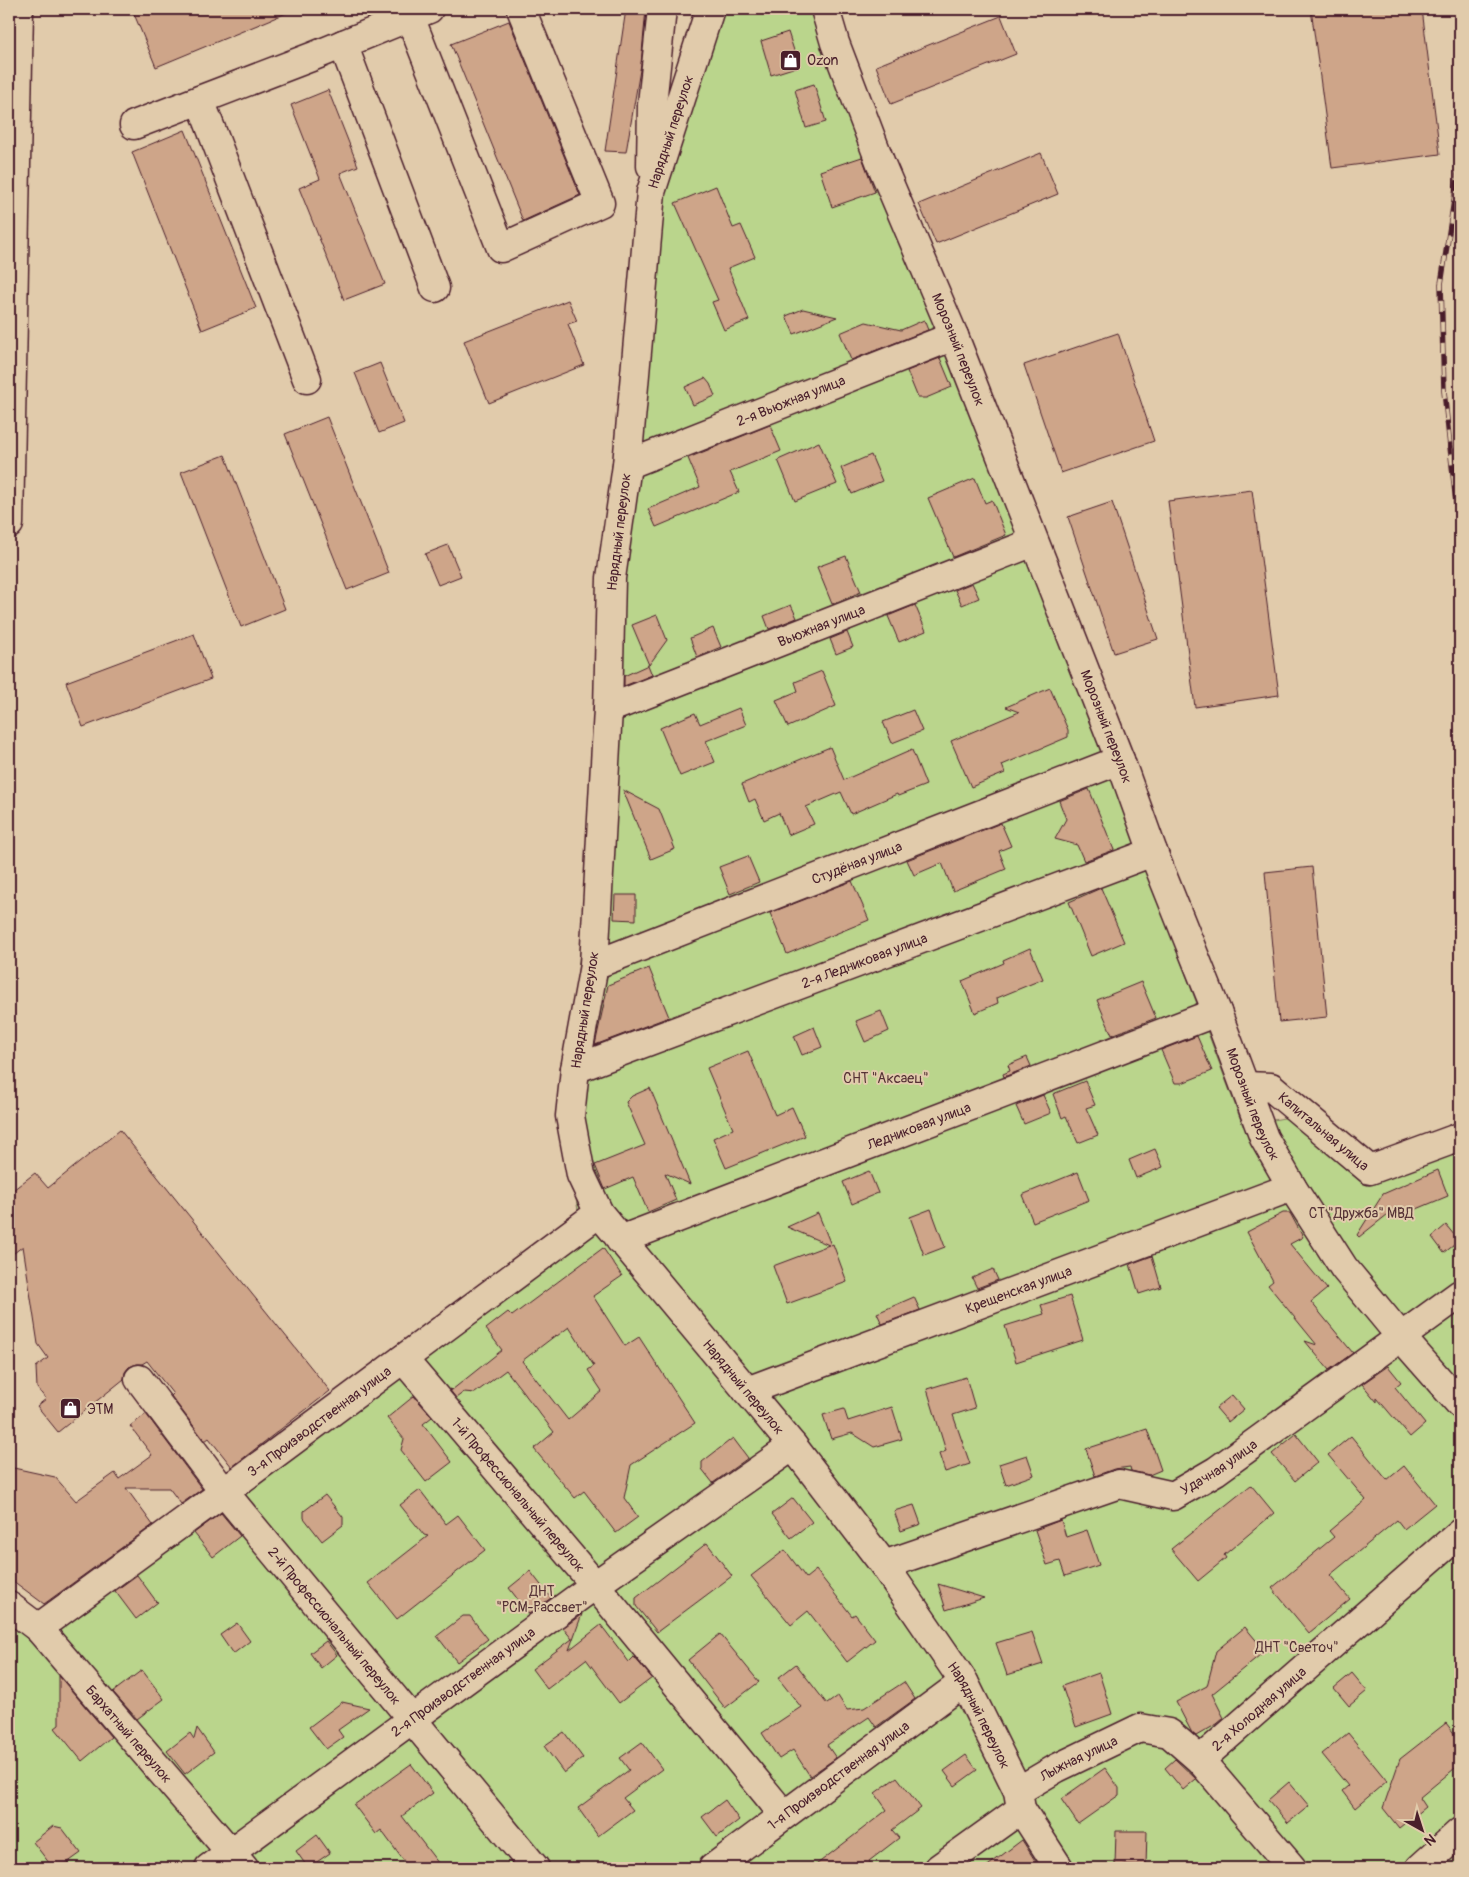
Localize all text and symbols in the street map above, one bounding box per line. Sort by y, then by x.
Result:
shop icon: Ozon [779,48,803,72]
place label: Ozon [807,52,839,69]
street label: Нарядный переулок [645,73,697,191]
street label: Морозный переулок [928,291,989,408]
street label: 2-я Вьюжная улица [734,371,848,430]
street label: Нарядный переулок [603,472,635,592]
street label: Вьюжная улица [775,601,867,650]
street label: Морозный переулок [1077,667,1136,785]
street label: Студёная улица [809,837,904,888]
street label: 2-я Ледниковая улица [799,929,930,992]
street label: Нарядный переулок [567,950,603,1070]
street label: Морозный переулок [1223,1045,1283,1163]
park label: СНТ "Аксаец" [843,1070,929,1087]
street label: Капитальная улица [1275,1088,1373,1174]
street label: Ледниковая улица [864,1098,973,1154]
park label: СТ "Дружба" МВД [1309,1205,1414,1222]
street label: Крещенская улица [963,1262,1074,1317]
street label: Нарядный переулок [699,1336,788,1438]
street label: 3-я Производственная улица [244,1362,394,1480]
shop icon: ЭТМ [59,1397,83,1421]
place label: ЭТМ [87,1401,113,1418]
street label: 1-й Профессиональный переулок [448,1414,589,1575]
street label: Удачная улица [1177,1436,1260,1498]
street label: 2-й Профессиональный переулок [264,1543,405,1708]
park label: ДНТ "РСМ-Рассвет" [496,1583,588,1616]
street label: 2-я Производственная улица [388,1623,538,1740]
park label: ДНТ "Светоч" [1254,1639,1339,1656]
street label: Нарядный переулок [944,1658,1014,1771]
street label: 2-я Холодная улица [1208,1663,1310,1754]
street label: Бархатный переулок [82,1682,176,1786]
street label: 1-я Производственная улица [764,1717,913,1833]
street label: Лыжная улица [1036,1732,1120,1785]
north arrow [1396,1804,1446,1854]
text: N [1421,1830,1439,1849]

